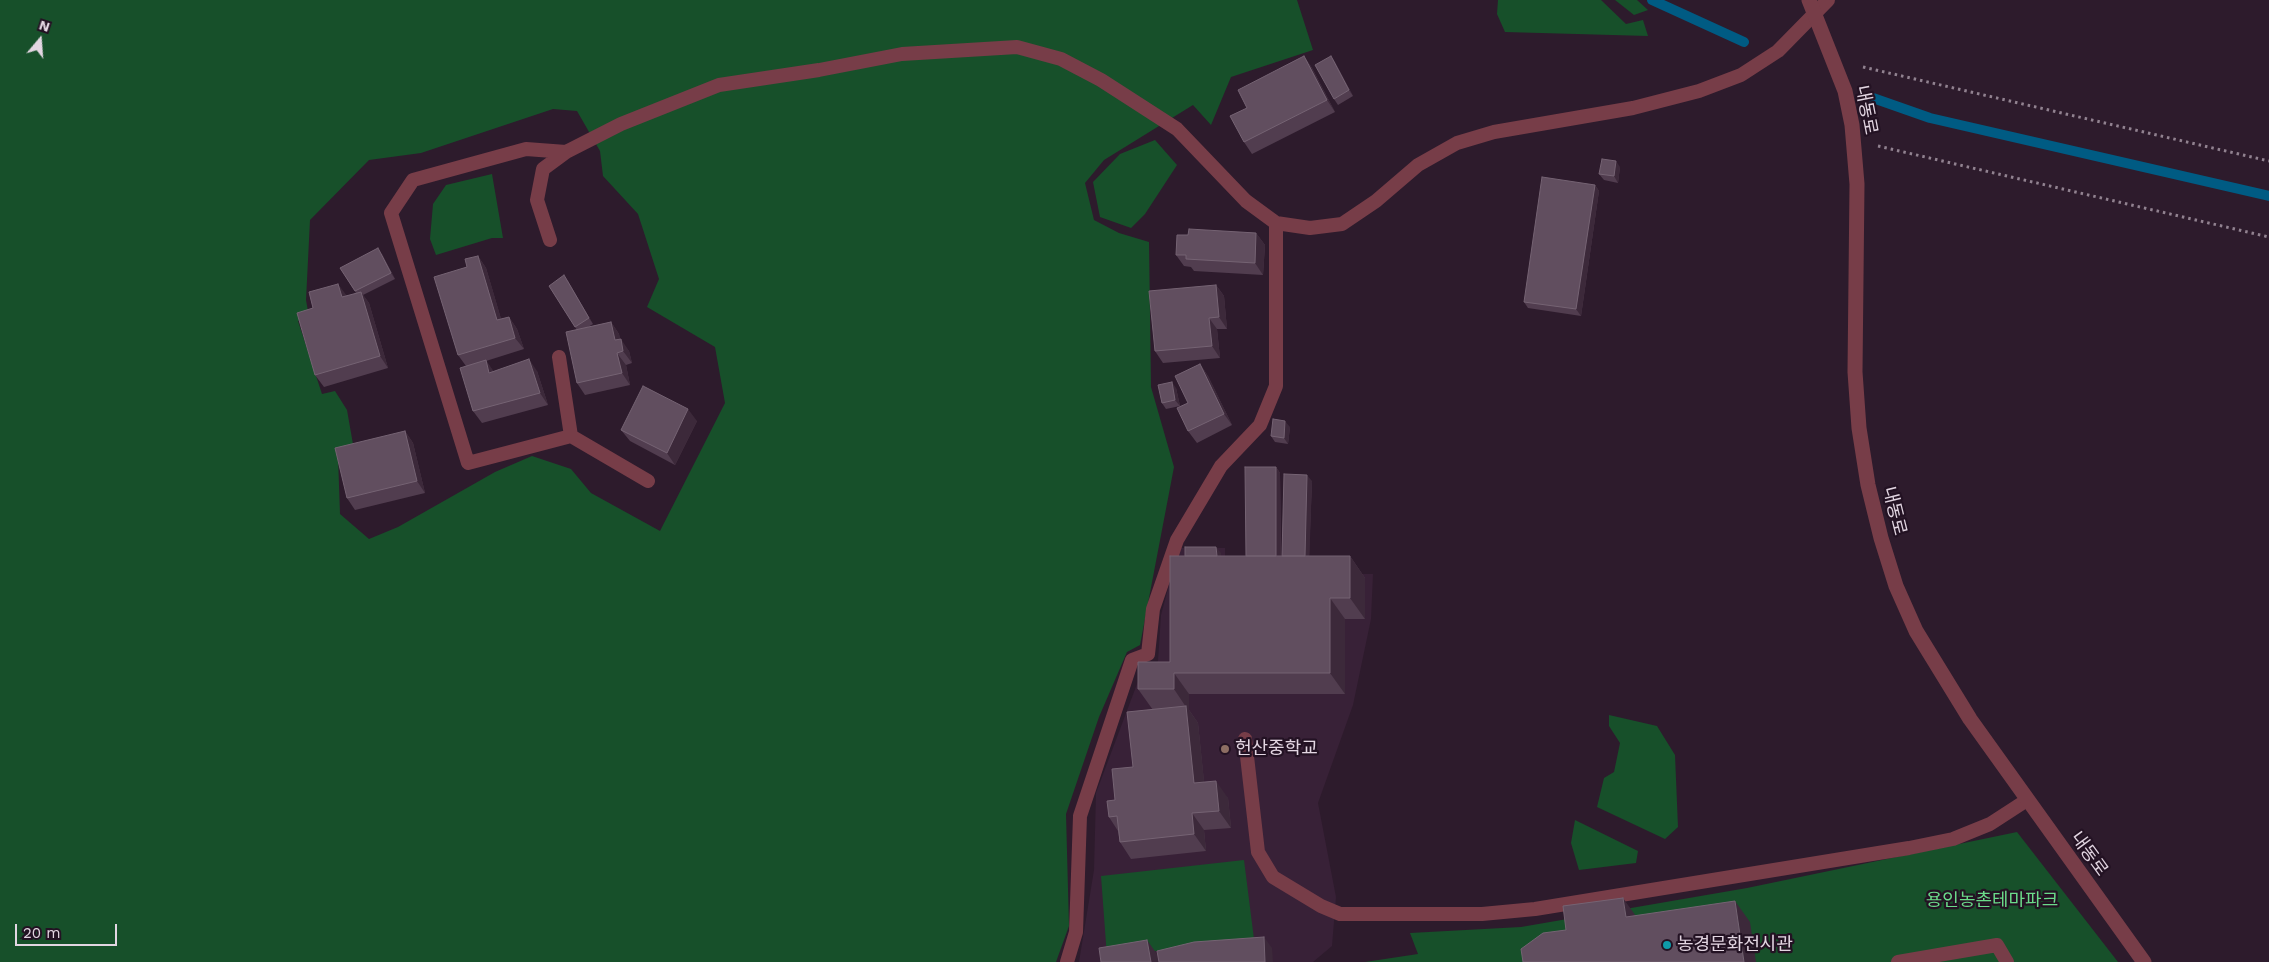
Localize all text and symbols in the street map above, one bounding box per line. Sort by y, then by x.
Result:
north arrow [15,15,65,65]
text: N [37,17,52,35]
street label: 내동로 [1851,84,1881,136]
street label: 내동로 [1878,484,1910,538]
place label: 헌산중학교 [1235,738,1318,760]
marker: 헌산중학교 [1219,743,1231,755]
street label: 내동로 [2066,828,2112,880]
park label: 용인농촌테마파크 [1926,890,2058,912]
scale bar [18,914,120,946]
text: 20 m [23,924,61,942]
place label: 농경문화전시관 [1677,934,1793,956]
marker: 농경문화전시관 [1661,939,1673,951]

